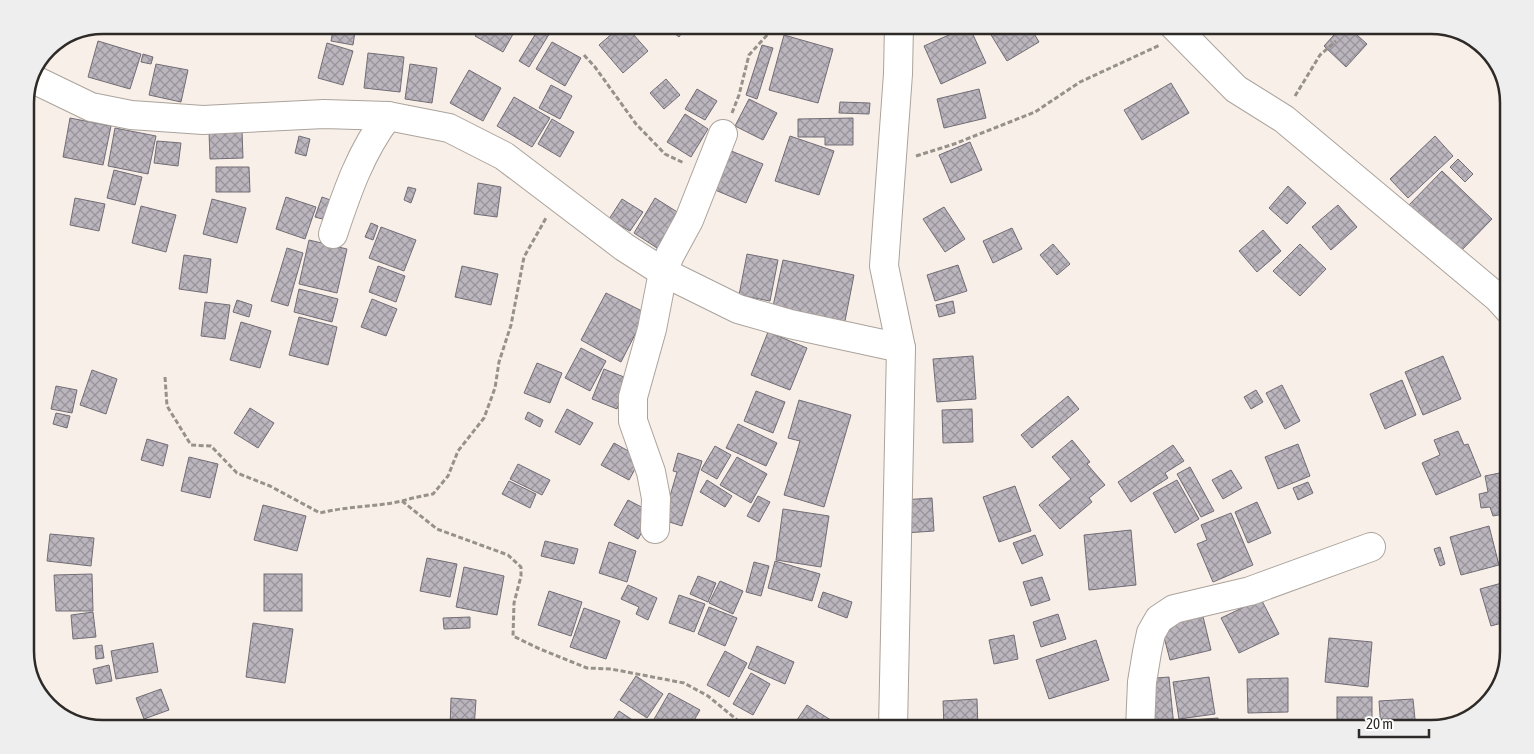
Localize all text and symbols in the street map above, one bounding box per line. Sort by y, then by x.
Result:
scale bar [1359,706,1429,738]
text: 20 m [1366,715,1393,732]

